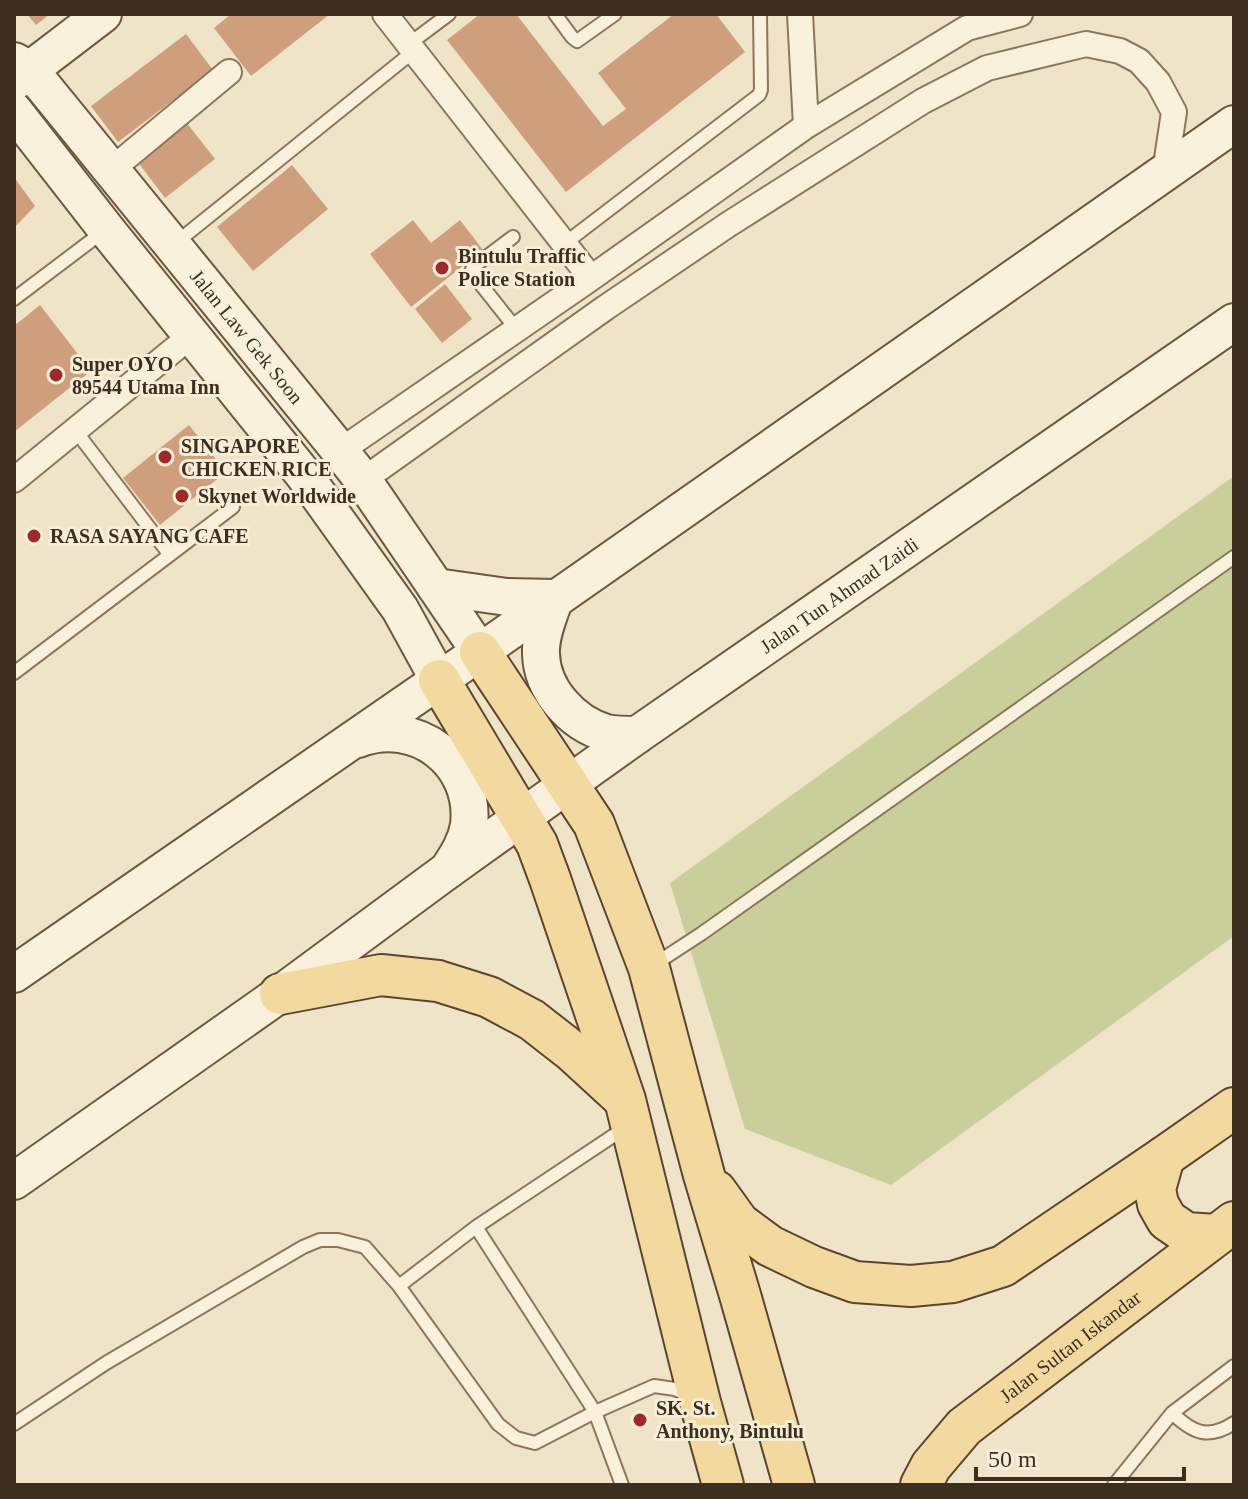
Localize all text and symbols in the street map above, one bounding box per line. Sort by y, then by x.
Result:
place label: Bintulu Traffic Police Station [458,245,586,290]
marker: Bintulu Traffic Police Station [433,259,451,277]
street label: Jalan Law Gek Soon [186,265,308,408]
place label: Super OYO 89544 Utama Inn [72,353,220,398]
marker: Super OYO 89544 Utama Inn [47,366,65,384]
place label: SINGAPORE CHICKEN RICE [181,435,332,480]
marker: SINGAPORE CHICKEN RICE [156,448,174,466]
place label: Skynet Worldwide [198,485,356,508]
marker: Skynet Worldwide [173,487,191,505]
place label: RASA SAYANG CAFE [50,525,249,547]
marker: RASA SAYANG CAFE [25,527,43,545]
street label: Jalan Tun Ahmad Zaidi [756,533,923,658]
street label: Jalan Sultan Iskandar [995,1286,1145,1407]
place label: SK. St. Anthony, Bintulu [656,1397,804,1443]
marker: SK. St. Anthony, Bintulu [631,1411,649,1429]
scale bar [976,1431,1184,1481]
text: 50 m [988,1446,1037,1472]

